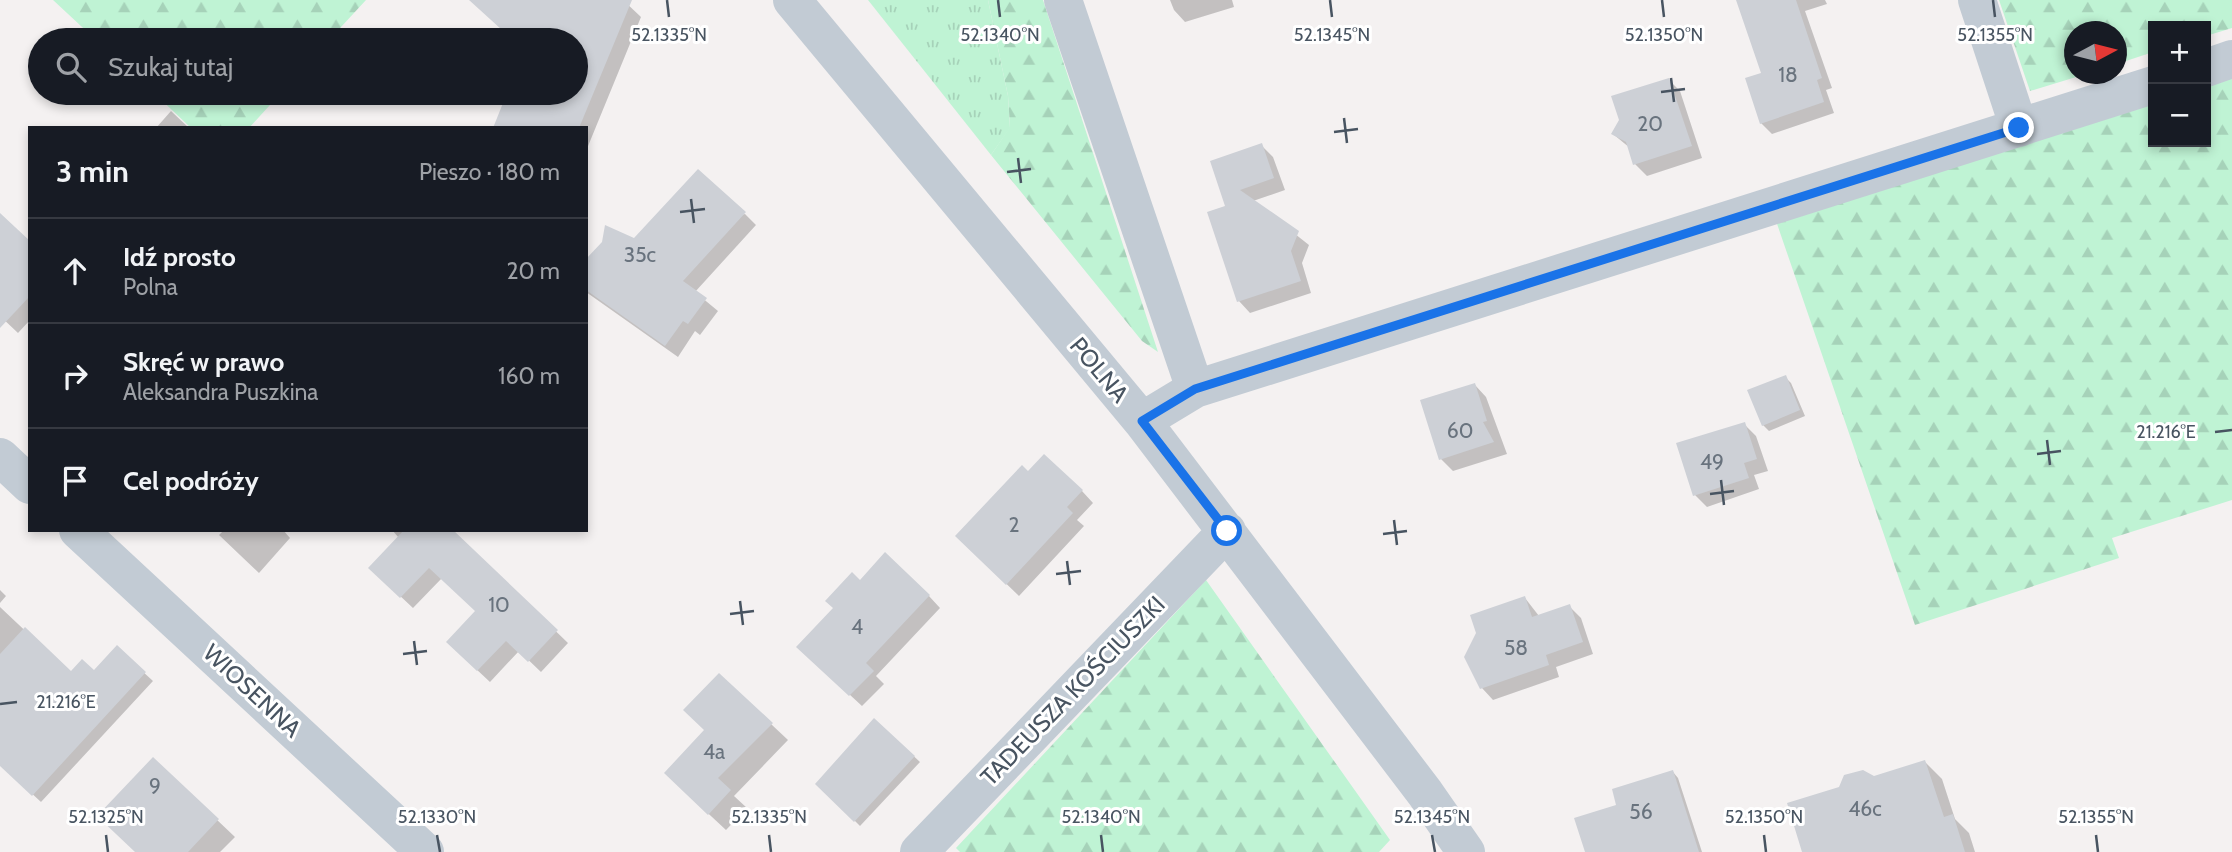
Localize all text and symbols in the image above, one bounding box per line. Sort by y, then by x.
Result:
north arrow [2064,21,2127,84]
map controls [2148,21,2211,147]
button: + [2148,21,2211,84]
text: 52.1335°N [631,24,707,46]
text: 52.1340°N [960,24,1040,46]
text: 52.1345°N [1294,24,1370,46]
text: 52.1350°N [1625,24,1703,46]
text: 52.1355°N [1957,24,2033,46]
search box [28,28,588,105]
icon: search [52,48,90,86]
text: Szukaj tutaj [108,51,233,83]
house number: 18 [1778,62,1798,87]
button: − [2148,84,2211,147]
house number: 20 [1637,111,1663,136]
route end [2003,112,2034,143]
text: 3 min [56,153,129,190]
text: Pieszo · 180 m [419,158,560,186]
text: Idź prosto [123,241,236,273]
house number: 35c [624,242,656,267]
icon: ahead [56,252,94,290]
text: 20 m [507,257,560,285]
text: Polna [123,273,178,301]
street label: POLNA [1064,331,1135,408]
text: Skręć w prawo [123,346,284,378]
icon: right [56,357,94,395]
text: 160 m [498,362,560,390]
text: Aleksandra Puszkina [123,378,318,406]
house number: 60 [1447,418,1473,443]
text: 21.216°E [2136,421,2196,443]
house number: 49 [1700,449,1724,474]
icon: arrive [56,462,94,500]
text: Cel podróży [123,465,259,497]
house number: 2 [1008,512,1020,537]
route start [1211,515,1242,546]
street label: TADEUSZA KOŚCIUSZKI [975,590,1171,791]
house number: 10 [488,592,510,617]
house number: 4 [851,614,863,639]
house number: 58 [1504,635,1528,660]
street label: WIOSENNA [197,638,307,743]
text: 21.216°E [36,691,96,713]
house number: 4a [703,739,725,764]
house number: 9 [149,773,161,798]
house number: 46c [1848,796,1882,821]
house number: 56 [1629,799,1653,824]
text: 52.1325°N [68,806,144,828]
text: 52.1330°N [398,806,476,828]
text: 52.1335°N [731,806,807,828]
text: 52.1340°N [1061,806,1141,828]
text: 52.1345°N [1394,806,1470,828]
text: 52.1350°N [1725,806,1803,828]
text: 52.1355°N [2058,806,2134,828]

